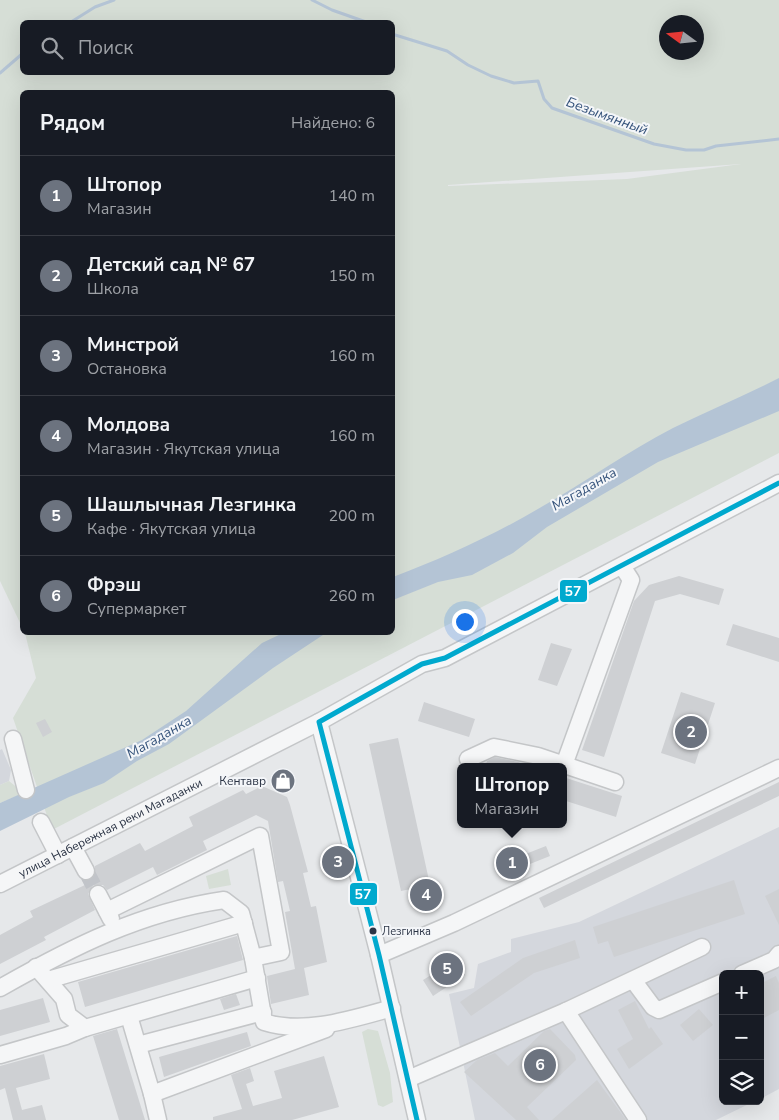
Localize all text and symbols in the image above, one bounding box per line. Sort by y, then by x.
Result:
north arrow [659,15,704,60]
search box [20,20,395,75]
icon: search [38,34,66,62]
text: Поиск [78,35,133,61]
water label: Безымянный [564,92,650,140]
text: Рядом [40,109,105,137]
text: Найдено: 6 [291,112,375,134]
text: Штопор [87,172,162,198]
text: 1 [51,185,61,207]
text: 140 m [328,185,375,207]
text: Магазин [87,198,152,220]
text: Детский сад № 67 [87,252,255,278]
text: 2 [51,265,61,287]
text: 150 m [328,265,375,287]
text: Школа [87,278,139,300]
text: Минстрой [87,332,179,358]
text: 3 [51,345,61,367]
text: 160 m [328,345,375,367]
text: Остановка [87,358,167,380]
text: Молдова [87,412,170,438]
text: 4 [51,425,61,447]
text: 160 m [328,425,375,447]
text: Магазин · Якутская улица [87,438,280,460]
water label: Магаданка [548,463,620,515]
text: Шашлычная Лезгинка [87,492,297,518]
text: 5 [51,505,61,527]
text: 200 m [328,505,375,527]
text: Кафе · Якутская улица [87,518,256,540]
text: Фрэш [87,572,141,598]
line badge: 57 [559,579,588,603]
text: 57 [565,582,581,601]
text: 6 [51,585,61,607]
text: 260 m [328,585,375,607]
text: Супермаркет [87,598,186,620]
your location [452,609,478,635]
water label: Магаданка [123,711,195,763]
pin: 2 [675,713,707,751]
popup [457,763,567,828]
shop icon: Кентавр [270,768,296,794]
text: Штопор [475,772,549,798]
place label: Кентавр [219,773,266,789]
street label: улица Набережная реки Магаданки [16,775,205,881]
text: Магазин [475,798,539,820]
pin: 3 [322,843,354,881]
pin: 1 [496,844,528,882]
pin: 4 [410,876,442,914]
line badge: 57 [349,882,378,906]
text: 57 [355,885,371,904]
place label: Лезгинка [382,924,431,939]
marker: Лезгинка [368,926,378,936]
pin: 5 [431,950,463,988]
map controls [719,970,764,1105]
button: + [719,970,764,1015]
button: − [719,1015,764,1060]
pin: 6 [524,1046,556,1084]
button: layers [719,1060,764,1105]

